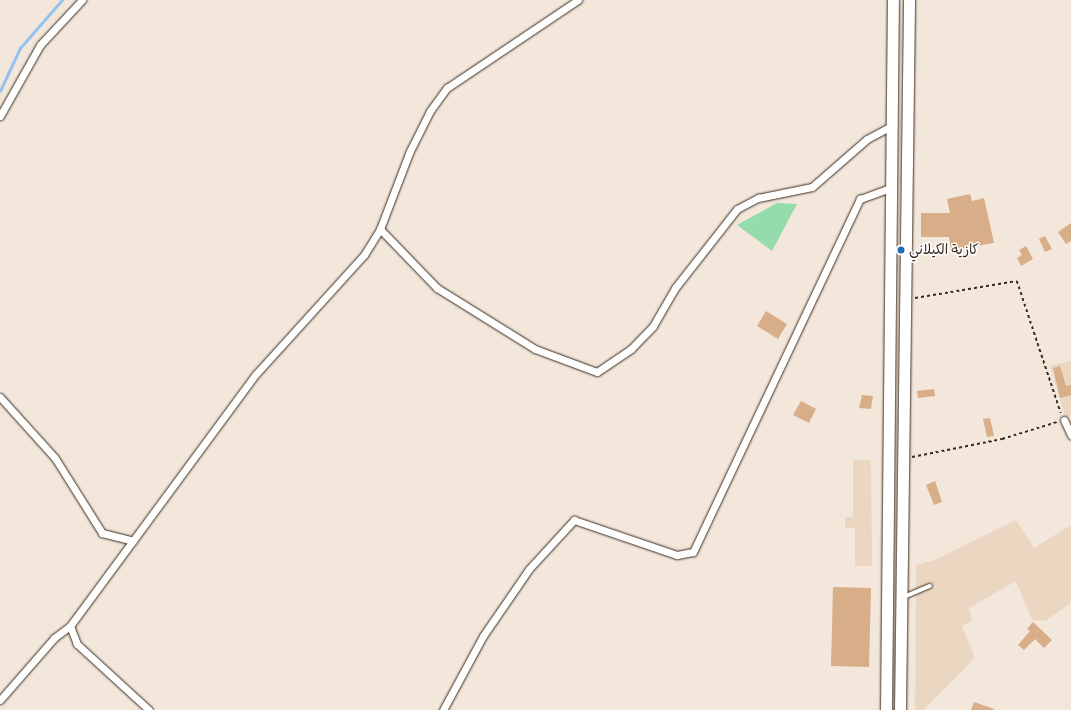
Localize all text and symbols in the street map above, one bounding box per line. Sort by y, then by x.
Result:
place label: كازية الكيلاني [909,242,979,258]
marker: كازية الكيلاني [896,245,906,255]

